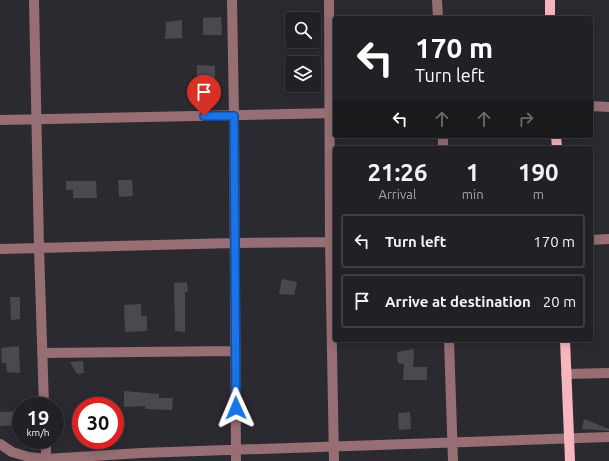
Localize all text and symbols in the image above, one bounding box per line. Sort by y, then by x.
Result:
map controls [285,12,321,92]
button: search [285,12,321,48]
icon: left [349,32,401,84]
text: 170 m [415,32,493,63]
button: layers [285,56,321,92]
text: Turn left [415,65,485,85]
pin [187,75,221,116]
icon: arrive [193,81,215,103]
icon: left [389,108,411,130]
icon: ahead [431,108,453,130]
icon: ahead [473,108,495,130]
icon: right [515,108,537,130]
text: 21:26 [367,159,427,186]
text: 1 [466,159,479,186]
text: 190 [518,159,559,186]
text: Arrival [378,187,416,201]
text: min [462,187,484,201]
text: m [533,187,544,201]
icon: left [351,230,373,252]
text: Turn left [385,233,446,250]
text: 170 m [533,233,575,250]
icon: arrive [351,290,373,312]
text: Arrive at destination [385,293,531,310]
text: 20 m [543,293,576,310]
position arrow [215,387,257,429]
speed limit sign: 30 [72,397,124,449]
text: 19 [27,406,49,429]
text: km/h [26,427,50,438]

